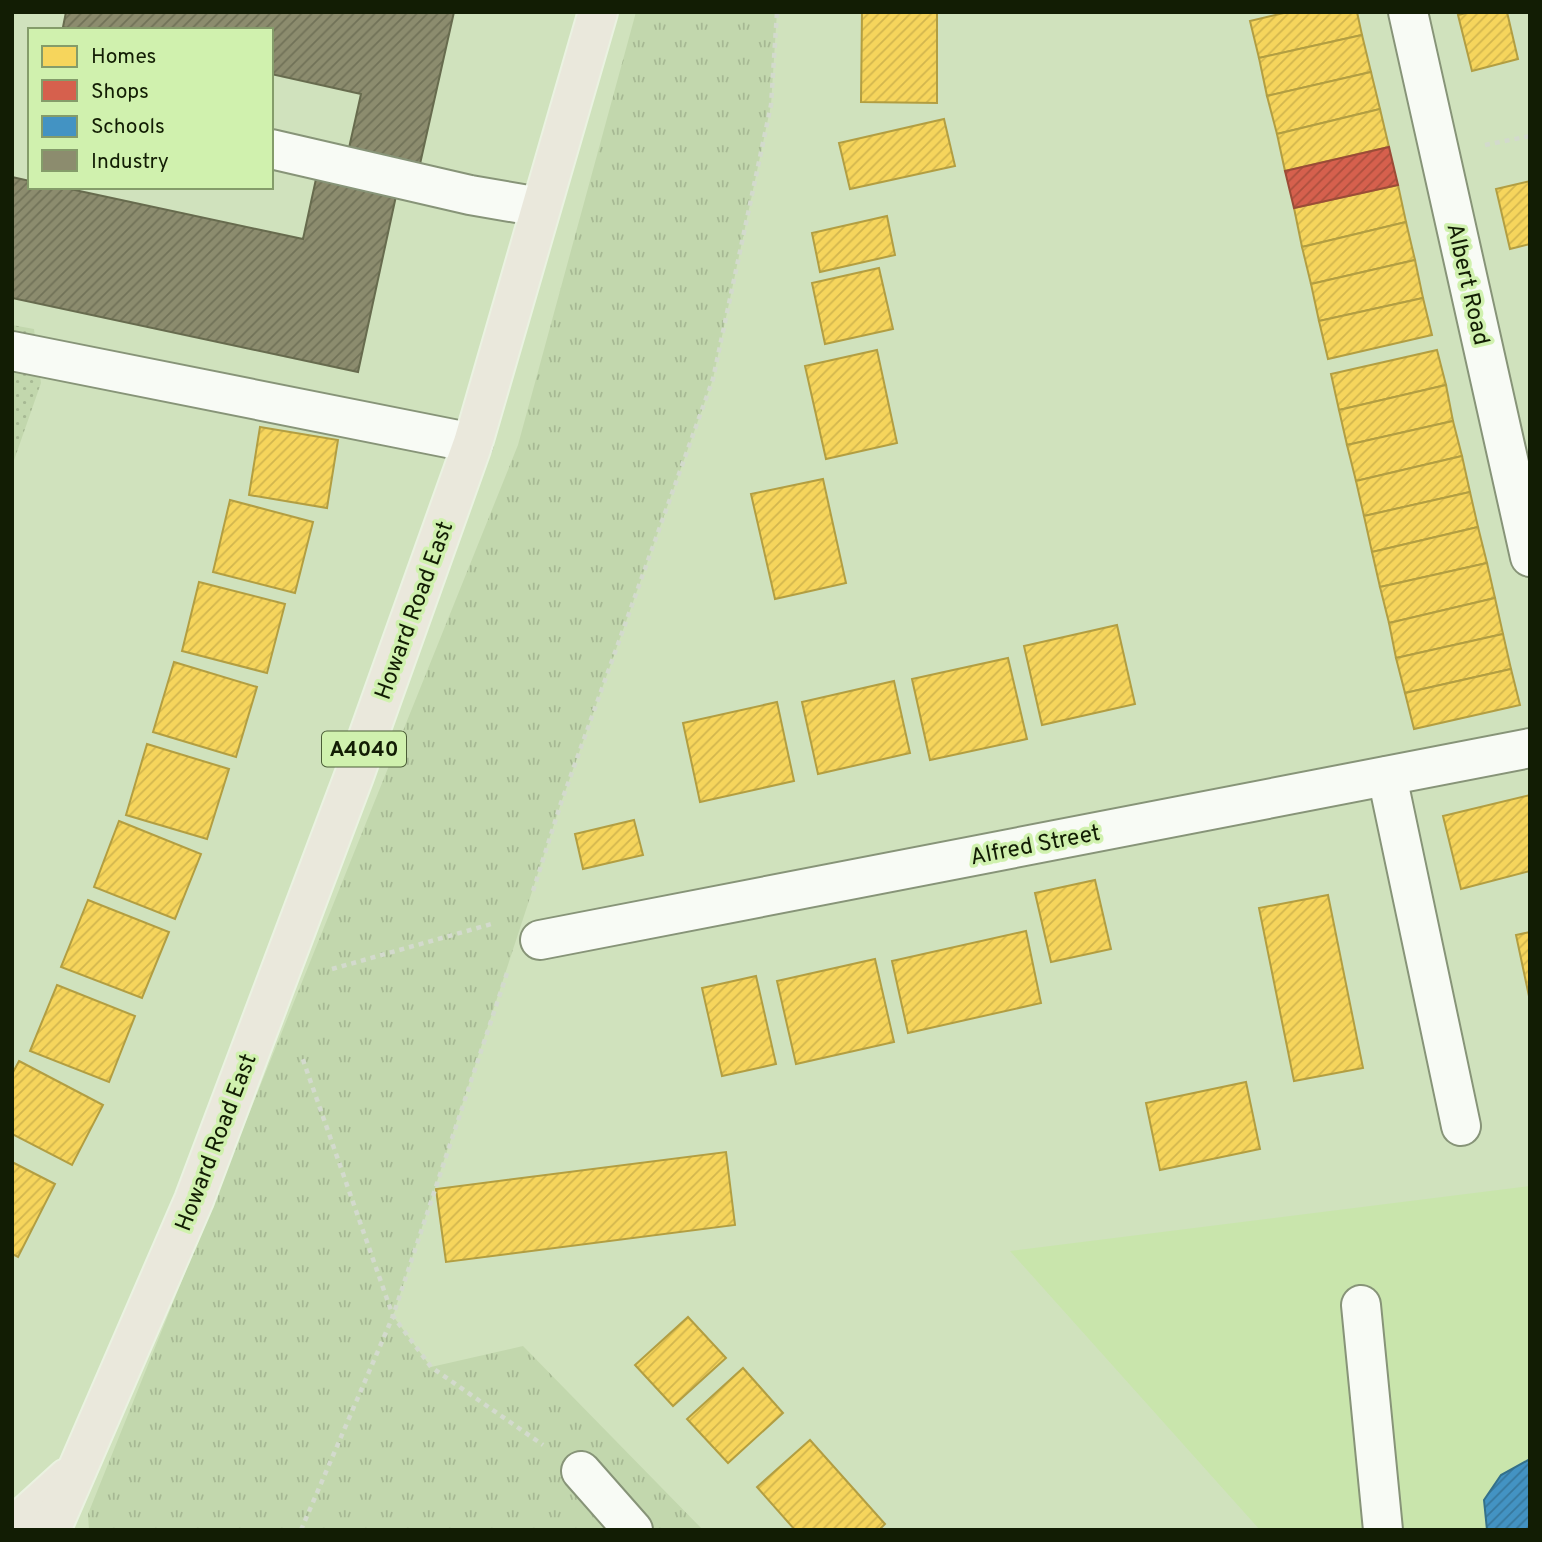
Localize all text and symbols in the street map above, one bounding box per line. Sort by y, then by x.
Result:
legend [28,28,273,189]
text: Homes [91,44,156,71]
text: Shops [91,79,149,106]
text: Schools [91,114,165,141]
text: Industry [91,149,169,176]
street label: Albert Road [1438,221,1495,348]
street label: Howard Road East [370,518,461,704]
road number: A4040 [322,732,406,766]
street label: Alfred Street [968,820,1103,873]
street label: Howard Road East [170,1050,265,1236]

